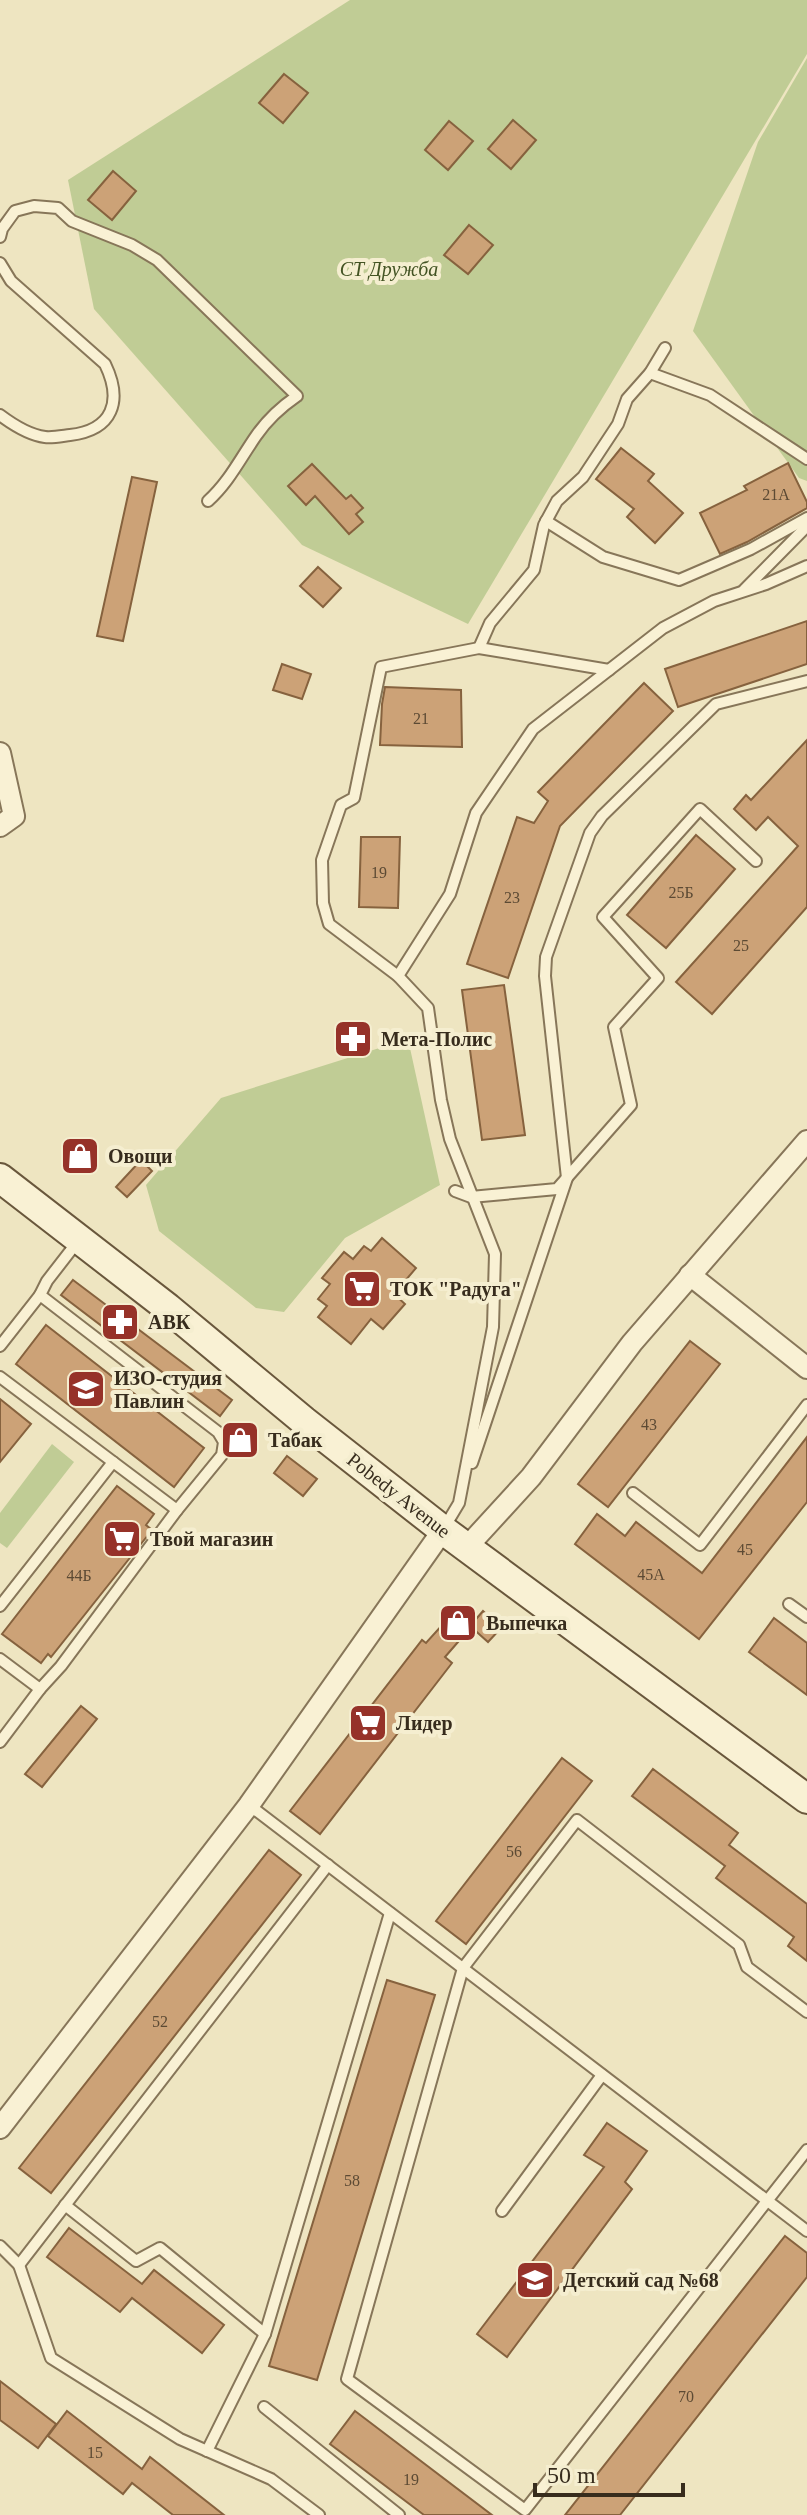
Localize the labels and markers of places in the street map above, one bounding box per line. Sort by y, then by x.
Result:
pharmacy icon: Мета-Полис [332,1018,374,1060]
place label: Мета-Полис [381,1028,492,1050]
shop icon: Овощи [59,1135,101,1177]
place label: Овощи [108,1145,173,1167]
supermarket icon: ТОК "Радуга" [341,1268,383,1310]
place label: ТОК "Радуга" [390,1278,522,1301]
pharmacy icon: АВК [99,1301,141,1343]
place label: АВК [148,1311,191,1333]
place label: ИЗО-студия Павлин [114,1367,222,1412]
school or university icon: ИЗО-студия Павлин [65,1368,107,1410]
shop icon: Табак [219,1419,261,1461]
place label: Табак [268,1429,323,1451]
supermarket icon: Твой магазин [101,1518,143,1560]
place label: Твой магазин [150,1528,273,1550]
shop icon: Выпечка [437,1602,479,1644]
place label: Выпечка [486,1612,567,1634]
supermarket icon: Лидер [347,1702,389,1744]
place label: Лидер [396,1712,453,1735]
school or university icon: Детский сад №68 [514,2259,556,2301]
place label: Детский сад №68 [563,2269,719,2292]

